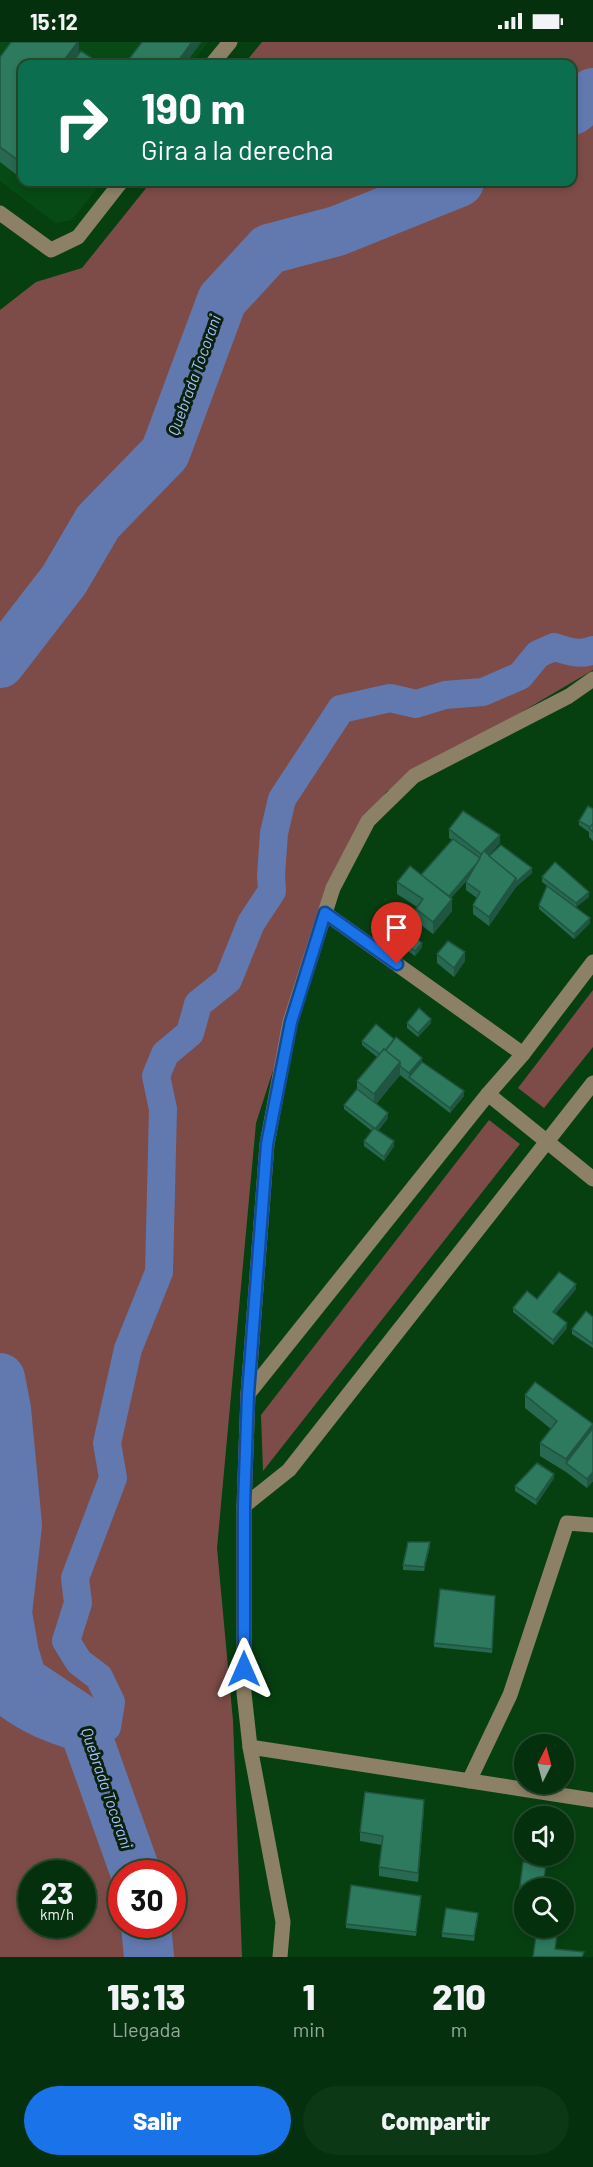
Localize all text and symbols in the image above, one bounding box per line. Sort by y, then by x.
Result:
text: 15:12 [30,8,78,34]
text: 190 m [141,82,246,132]
icon: right [42,84,120,162]
text: Gira a la derecha [141,133,334,165]
water label: Quebrada Tocorani [163,312,224,438]
pin [371,902,422,964]
icon: arrive [380,911,413,944]
position arrow [212,1637,276,1701]
water label: Quebrada Tocorani [78,1725,137,1851]
north arrow [514,1734,574,1794]
map controls [514,1734,574,1938]
button: sound [514,1806,574,1866]
speed limit sign: 30 [108,1860,186,1938]
text: 23 [41,1874,73,1910]
button: search [514,1878,574,1938]
text: km/h [40,1905,74,1923]
text: 15:13 [107,1974,186,2017]
text: 1 [302,1974,315,2017]
text: 210 [432,1974,486,2017]
text: Llegada [112,2017,181,2041]
text: min [293,2017,325,2041]
text: m [451,2017,467,2041]
button: Salir [24,2086,291,2155]
button: Compartir [303,2086,569,2155]

